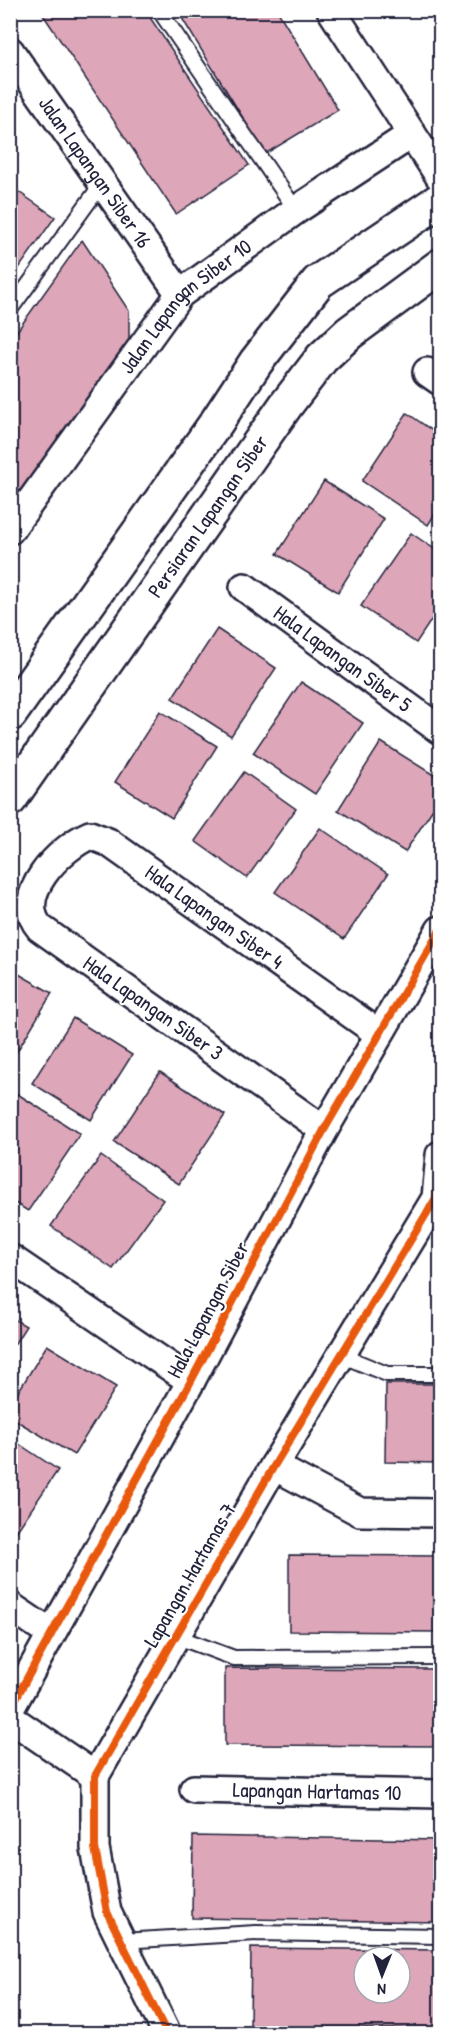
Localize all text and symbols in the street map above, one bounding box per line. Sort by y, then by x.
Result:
street label: Jalan Lapangan Siber 16 [32,90,159,254]
street label: Jalan Lapangan Siber 10 [112,232,257,379]
street label: Persiaran Lapangan Siber [140,429,275,603]
street label: Hala Lapangan Siber 5 [268,598,418,719]
street label: Hala Lapangan Siber 4 [139,858,290,976]
street label: Hala Lapangan Siber 3 [77,948,229,1067]
street label: Hala Lapangan Siber [159,1236,256,1383]
street label: Lapangan Hartamas 7 [136,1497,243,1652]
street label: Lapangan Hartamas 10 [232,1775,402,1807]
north arrow [352,1945,412,2005]
text: N [377,1979,386,2001]

